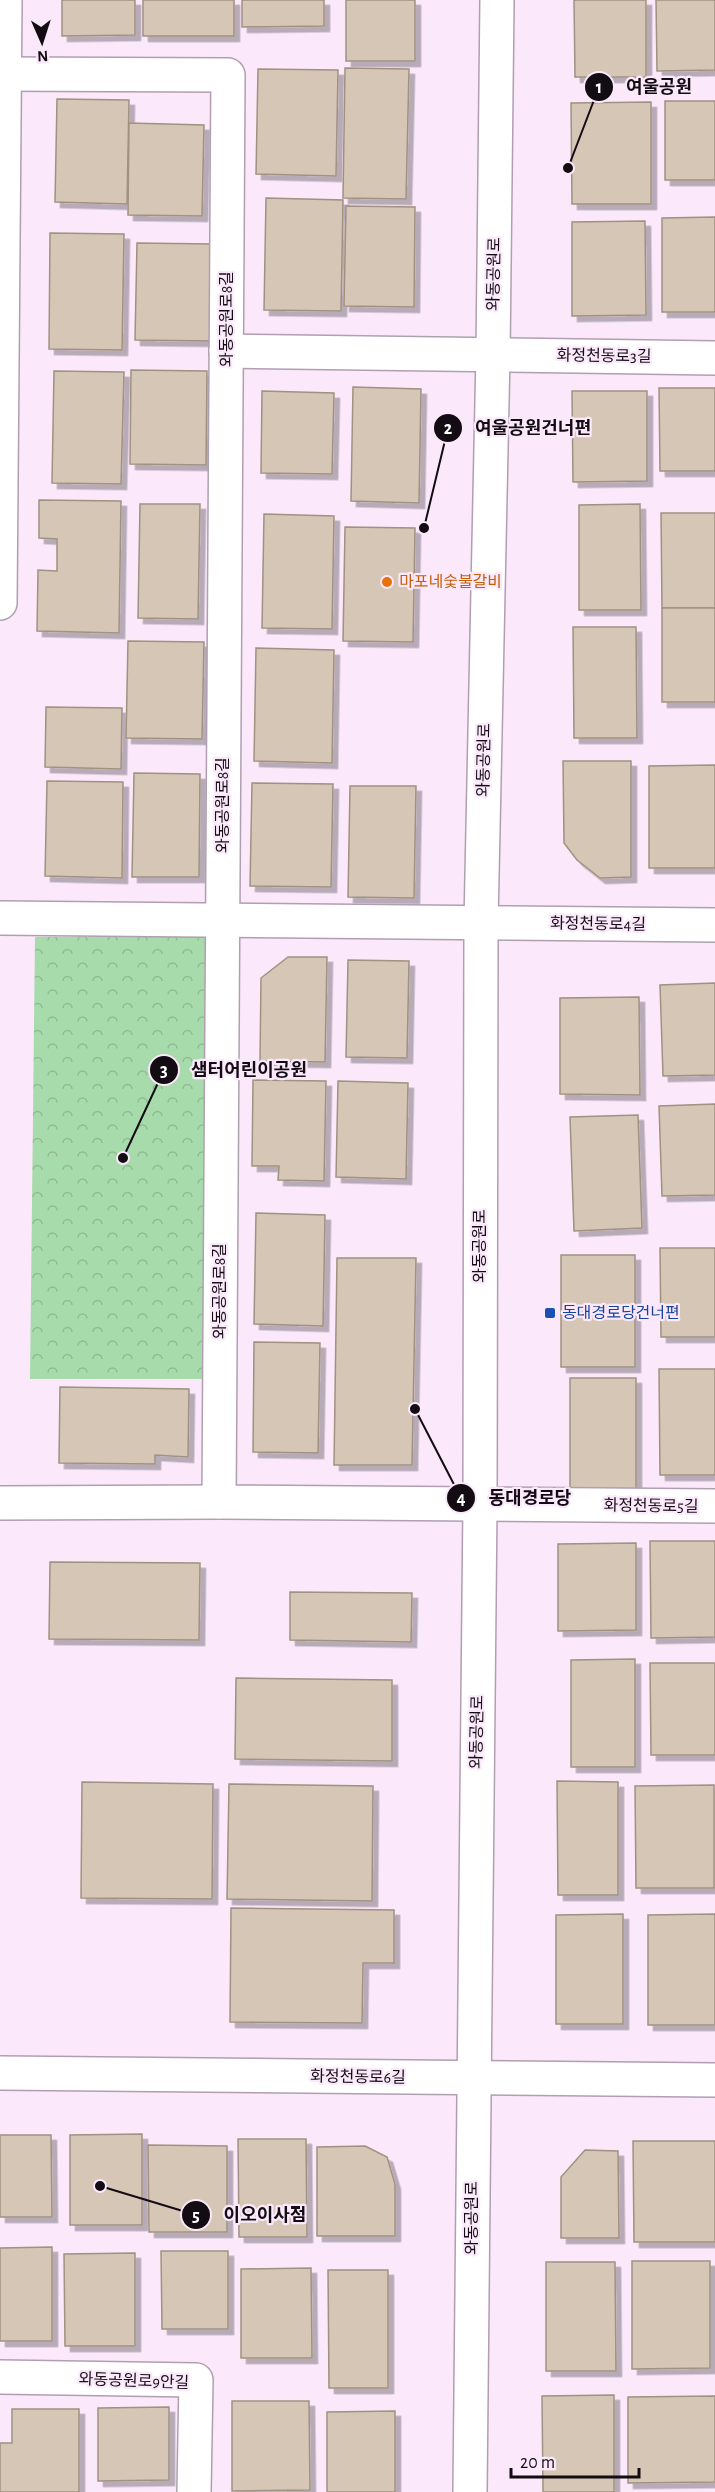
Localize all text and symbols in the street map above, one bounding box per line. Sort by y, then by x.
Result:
north arrow [12,12,72,72]
text: N [37,48,49,64]
callout: 여울공원 [584,69,704,105]
text: 여울공원 [626,78,692,97]
text: 1 [596,79,602,97]
street label: 와동공원로 [485,237,503,311]
street label: 와동공원로8길 [219,271,235,367]
street label: 화정천동로3길 [556,346,652,365]
callout: 여울공원건너편 [433,410,603,446]
text: 여울공원건너편 [475,419,591,438]
text: 2 [444,420,453,438]
place label: 마포네숯불갈비 [399,574,502,590]
marker: 마포네숯불갈비 [380,575,394,589]
street label: 와동공원로 [475,723,493,797]
street label: 와동공원로8길 [215,757,231,853]
street label: 화정천동로4길 [550,914,646,933]
callout: 샘터어린이공원 [149,1052,319,1088]
text: 샘터어린이공원 [191,1061,307,1080]
text: 3 [160,1062,168,1080]
street label: 와동공원로 [472,1209,488,1283]
street label: 와동공원로8길 [212,1243,228,1339]
place label: 동대경로당건너편 [562,1305,680,1321]
marker: 동대경로당건너편 [543,1306,557,1320]
callout: 동대경로당 [446,1480,583,1516]
text: 동대경로당 [489,1489,571,1508]
text: 4 [456,1490,466,1508]
street label: 화정천동로5길 [603,1496,699,1515]
street label: 와동공원로 [468,1695,486,1769]
street label: 화정천동로6길 [310,2067,406,2086]
street label: 와동공원로 [464,2181,480,2255]
callout: 이오이사점 [181,2197,318,2233]
text: 이오이사점 [224,2206,306,2225]
text: 5 [192,2207,200,2225]
street label: 와동공원로9안길 [78,2371,190,2391]
scale bar [511,2441,638,2479]
text: 20 m [520,2454,555,2472]

